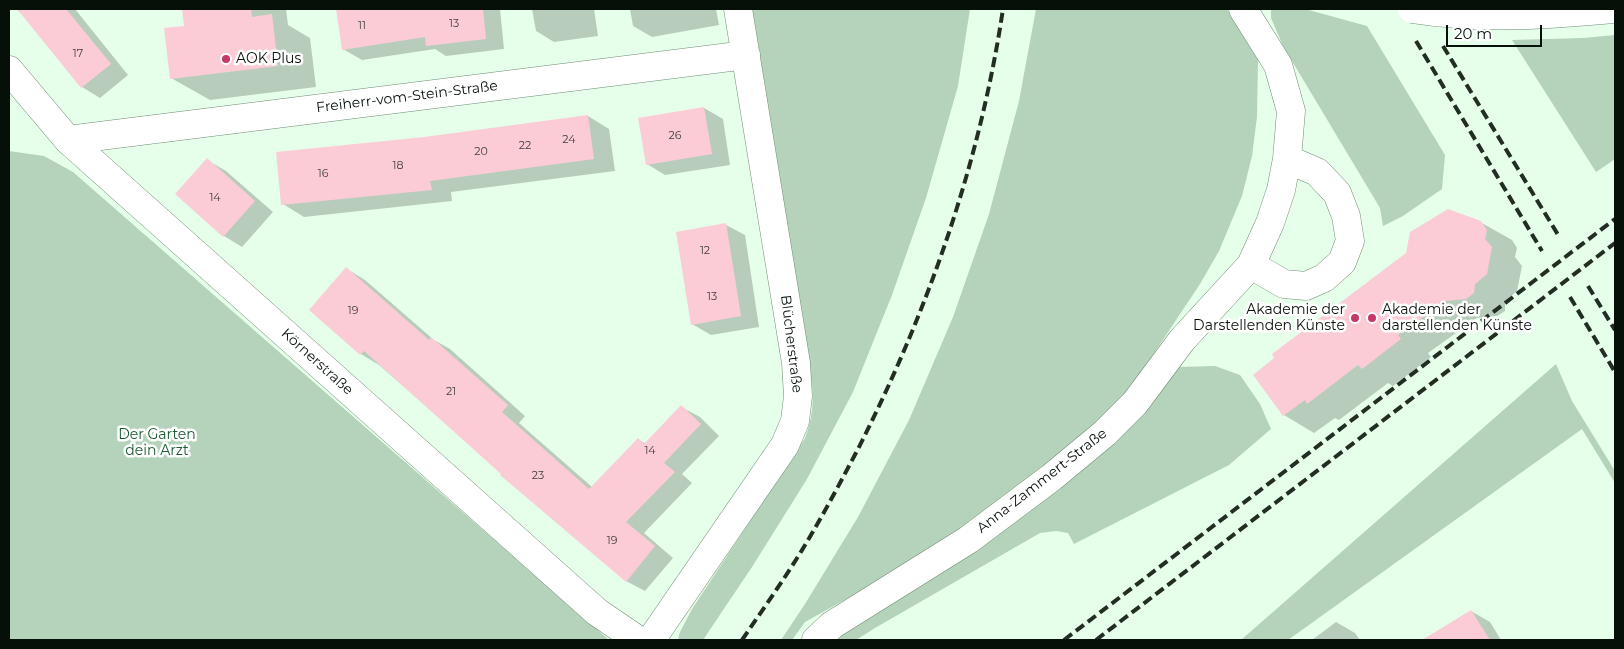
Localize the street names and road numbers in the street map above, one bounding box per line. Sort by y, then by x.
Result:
street label: Freiherr-vom-Stein-Straße [315,78,499,116]
street label: Blücherstraße [777,294,805,394]
street label: Körnerstraße [278,325,356,399]
street label: Anna-Zammert-Straße [974,425,1110,537]

